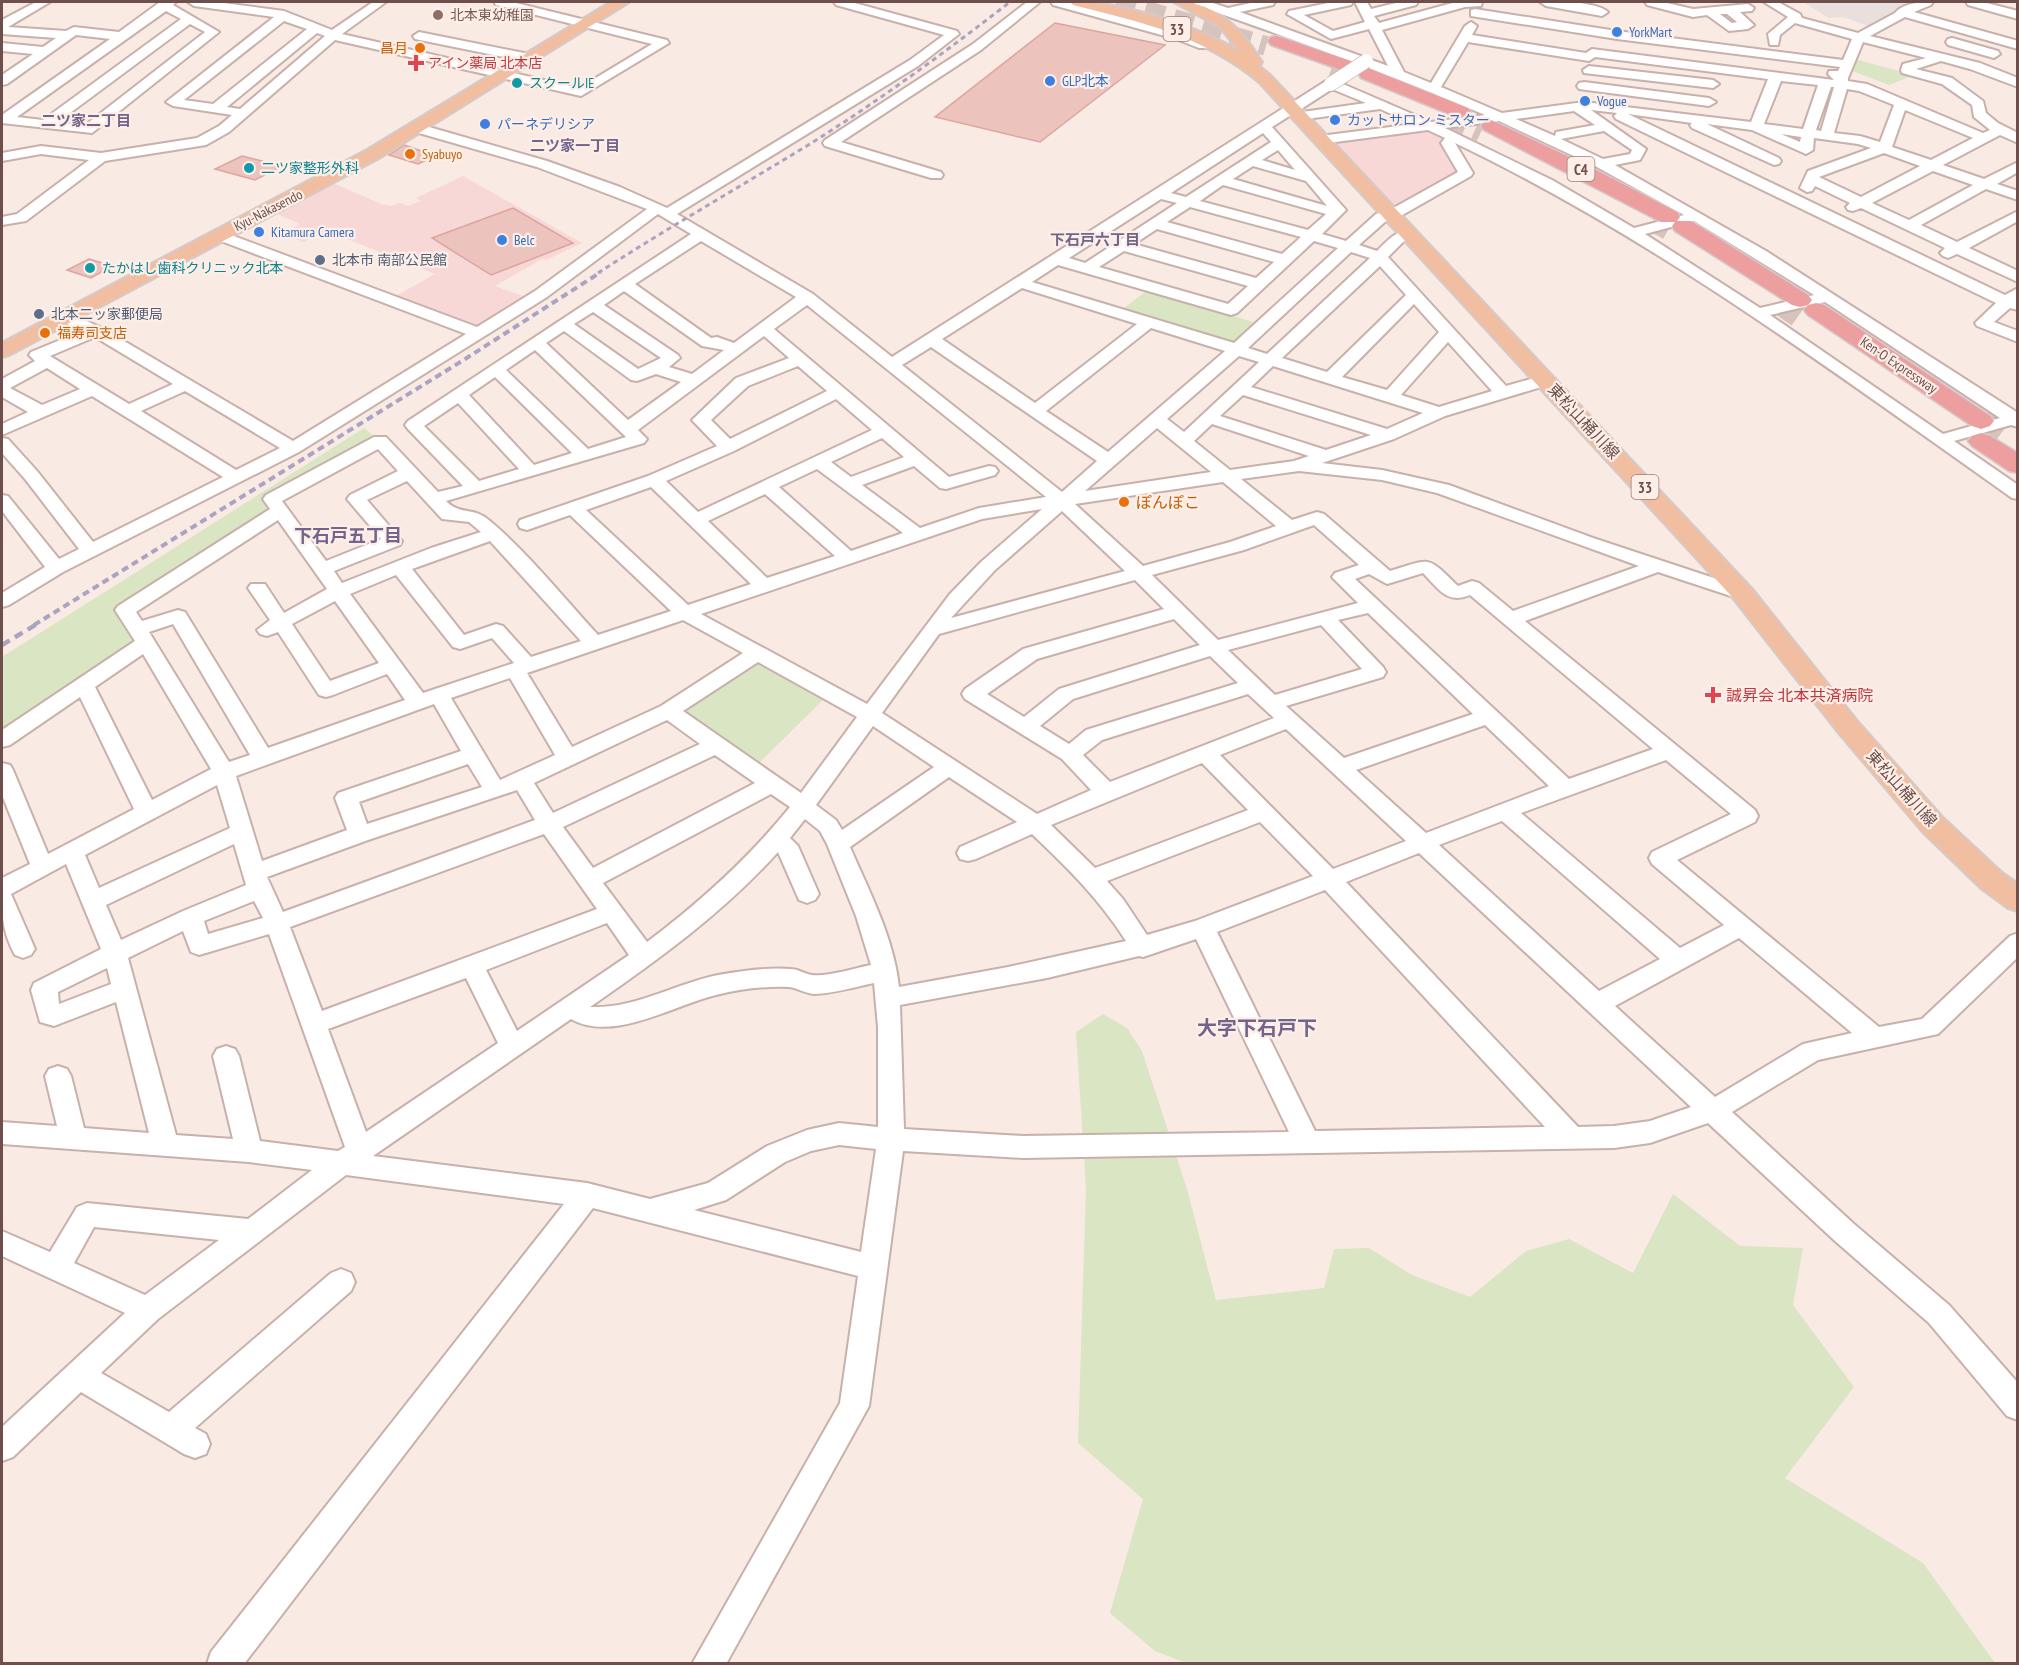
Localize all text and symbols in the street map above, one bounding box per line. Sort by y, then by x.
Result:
place label: 北本東幼稚園 [450,6,534,24]
marker: 北本東幼稚園 [431,8,445,22]
road number: 33 [1164,17,1190,41]
place label: YorkMart [1629,23,1672,41]
marker: YorkMart [1610,25,1624,39]
place label: 昌月 [380,39,408,57]
marker: 昌月 [413,41,427,55]
place label: アイン薬局 北本店 [428,54,542,72]
marker: アイン薬局 北本店 [409,56,423,70]
place label: GLP北本 [1062,72,1109,90]
place label: スクールIE [529,74,594,92]
marker: GLP北本 [1043,74,1057,88]
marker: スクールIE [510,76,524,90]
place label: Vogue [1596,92,1627,110]
marker: Vogue [1578,94,1592,108]
district label: 二ツ家二丁目 [41,111,131,130]
place label: カットサロン ミスター [1347,111,1490,129]
marker: カットサロン ミスター [1328,113,1342,127]
place label: パーネデリシア [497,115,595,133]
marker: パーネデリシア [478,117,492,131]
district label: 二ツ家一丁目 [530,136,620,155]
place label: Syabuyo [422,145,462,163]
marker: Syabuyo [403,147,417,161]
road number: C4 [1568,157,1594,181]
place label: 二ツ家整形外科 [261,159,359,177]
marker: 二ツ家整形外科 [242,161,256,175]
street label: Kyu-Nakasendo [231,185,305,235]
place label: Kitamura Camera [271,223,354,241]
marker: Kitamura Camera [252,225,266,239]
district label: 下石戸六丁目 [1050,230,1140,249]
place label: Belc [514,231,535,249]
marker: Belc [495,233,509,247]
place label: 北本市 南部公民館 [332,251,447,269]
marker: 北本市 南部公民館 [313,253,327,267]
place label: たかはし歯科クリニック北本 [102,259,283,277]
marker: たかはし歯科クリニック北本 [83,261,97,275]
place label: 北本二ッ家郵便局 [51,305,163,323]
marker: 北本二ッ家郵便局 [32,307,46,321]
place label: 福寿司支店 [57,324,127,342]
marker: 福寿司支店 [38,326,52,340]
street label: Ken-O Expressway [1857,333,1942,398]
street label: 東松山桶川線 [1544,379,1624,463]
road number: 33 [1632,475,1658,499]
place label: ぽんぽこ [1136,492,1200,512]
marker: ぽんぽこ [1117,495,1131,509]
district label: 下石戸五丁目 [294,524,402,547]
place label: 誠昇会 北本共済病院 [1726,685,1873,705]
marker: 誠昇会 北本共済病院 [1704,686,1722,704]
street label: 東松山桶川線 [1862,746,1942,830]
district label: 大字下石戸下 [1197,1015,1317,1041]

